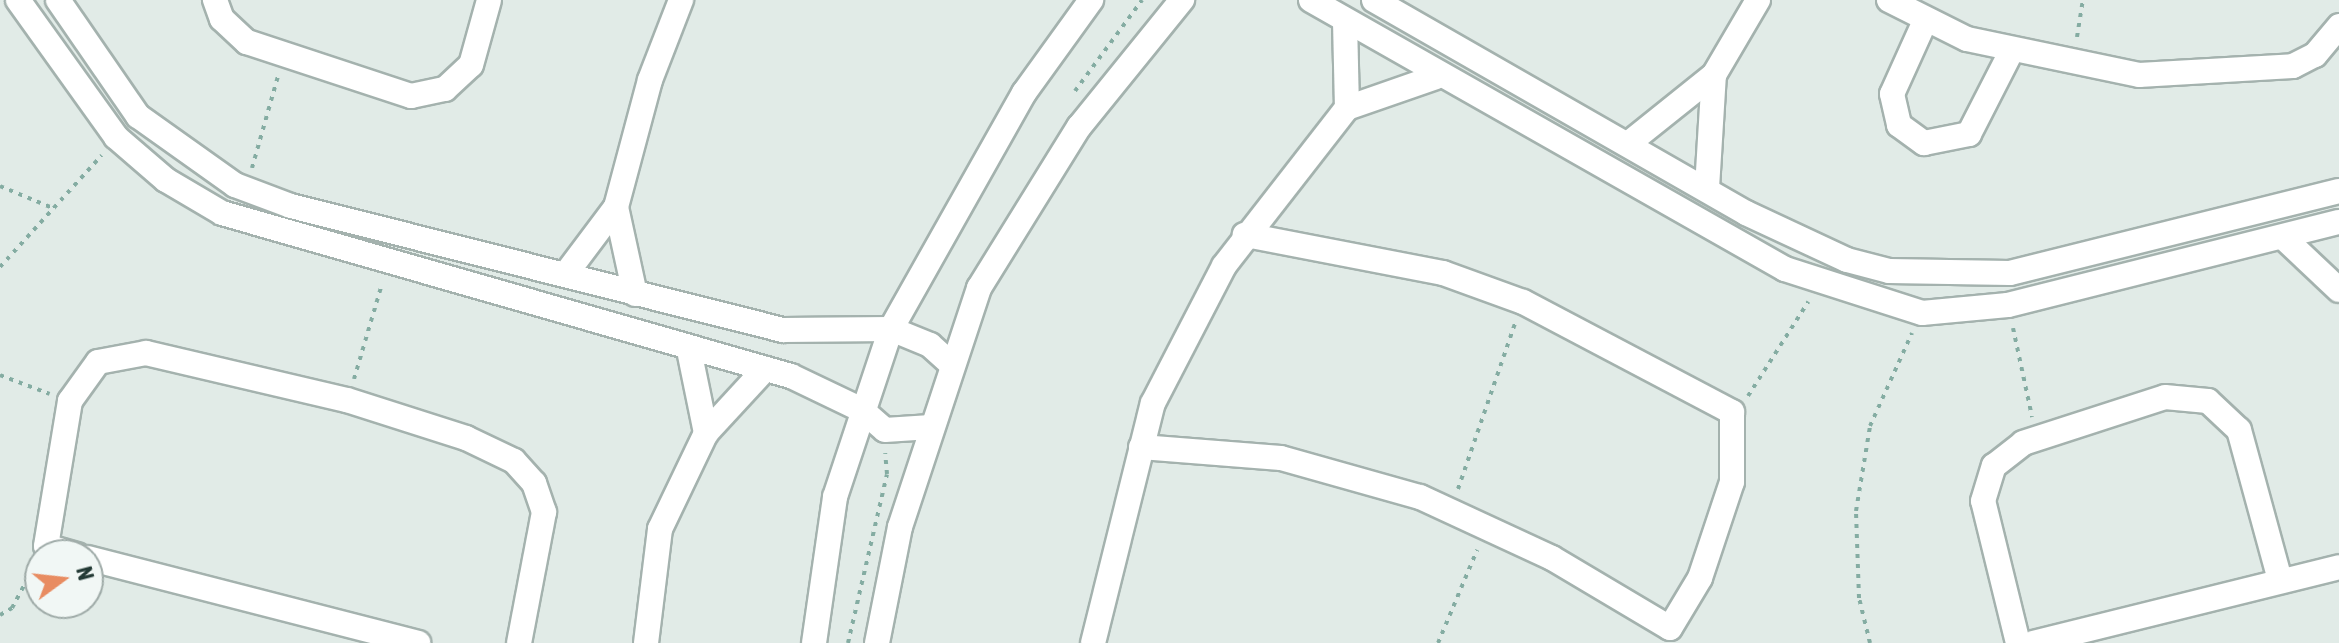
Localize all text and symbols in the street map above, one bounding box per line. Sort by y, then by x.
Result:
north arrow [24,539,104,619]
text: N [71,564,99,583]

